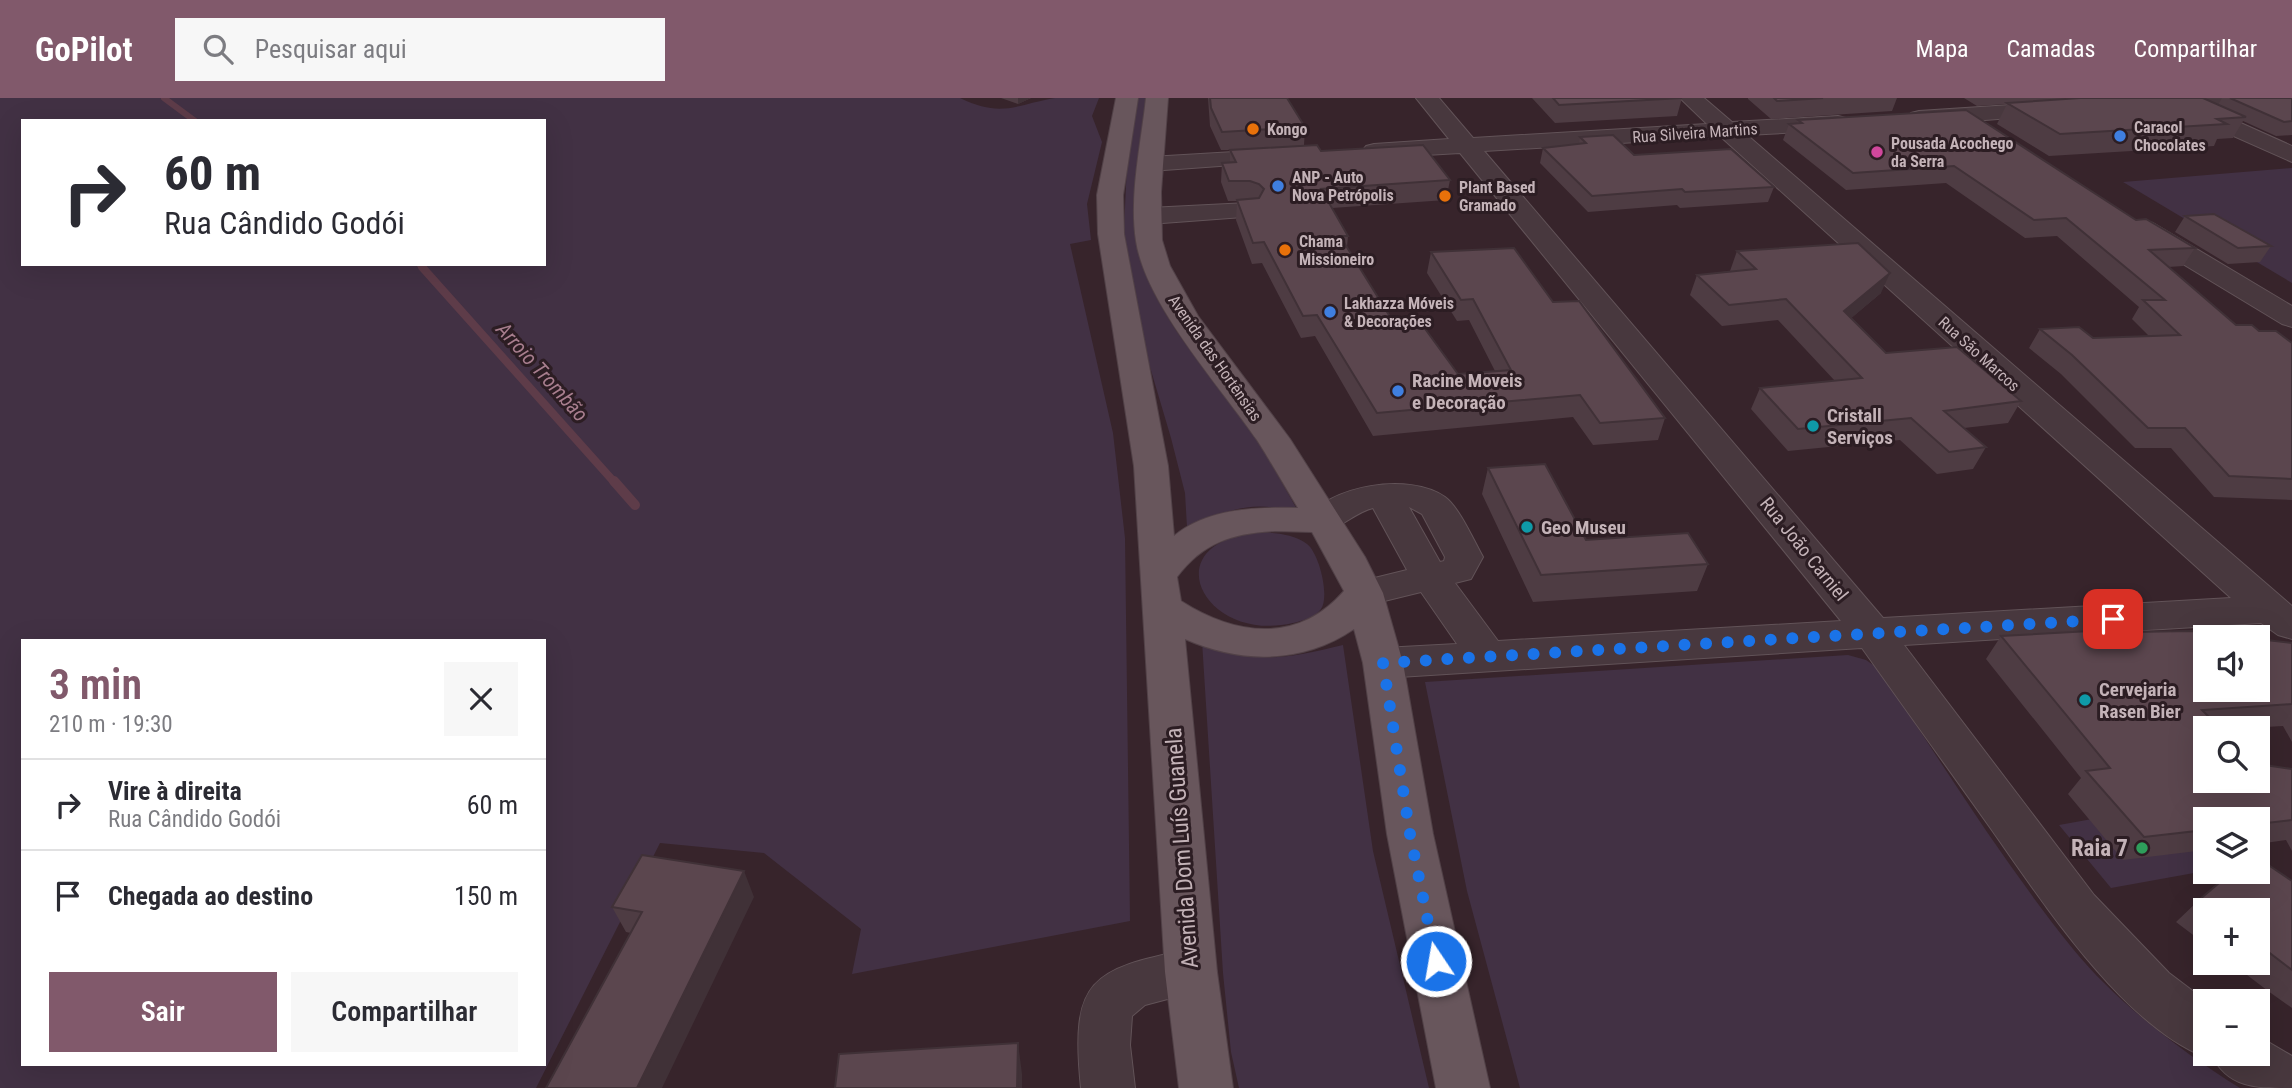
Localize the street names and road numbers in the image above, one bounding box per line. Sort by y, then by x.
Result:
street label: Rua Silveira Martins [1632,119,1758,147]
street label: Avenida das Hortênsias [1164,291,1266,425]
street label: Rua São Marcos [1935,313,2023,395]
street label: Rua João Carniel [1755,492,1853,606]
street label: Avenida Dom Luís Guanela [1160,727,1204,969]

